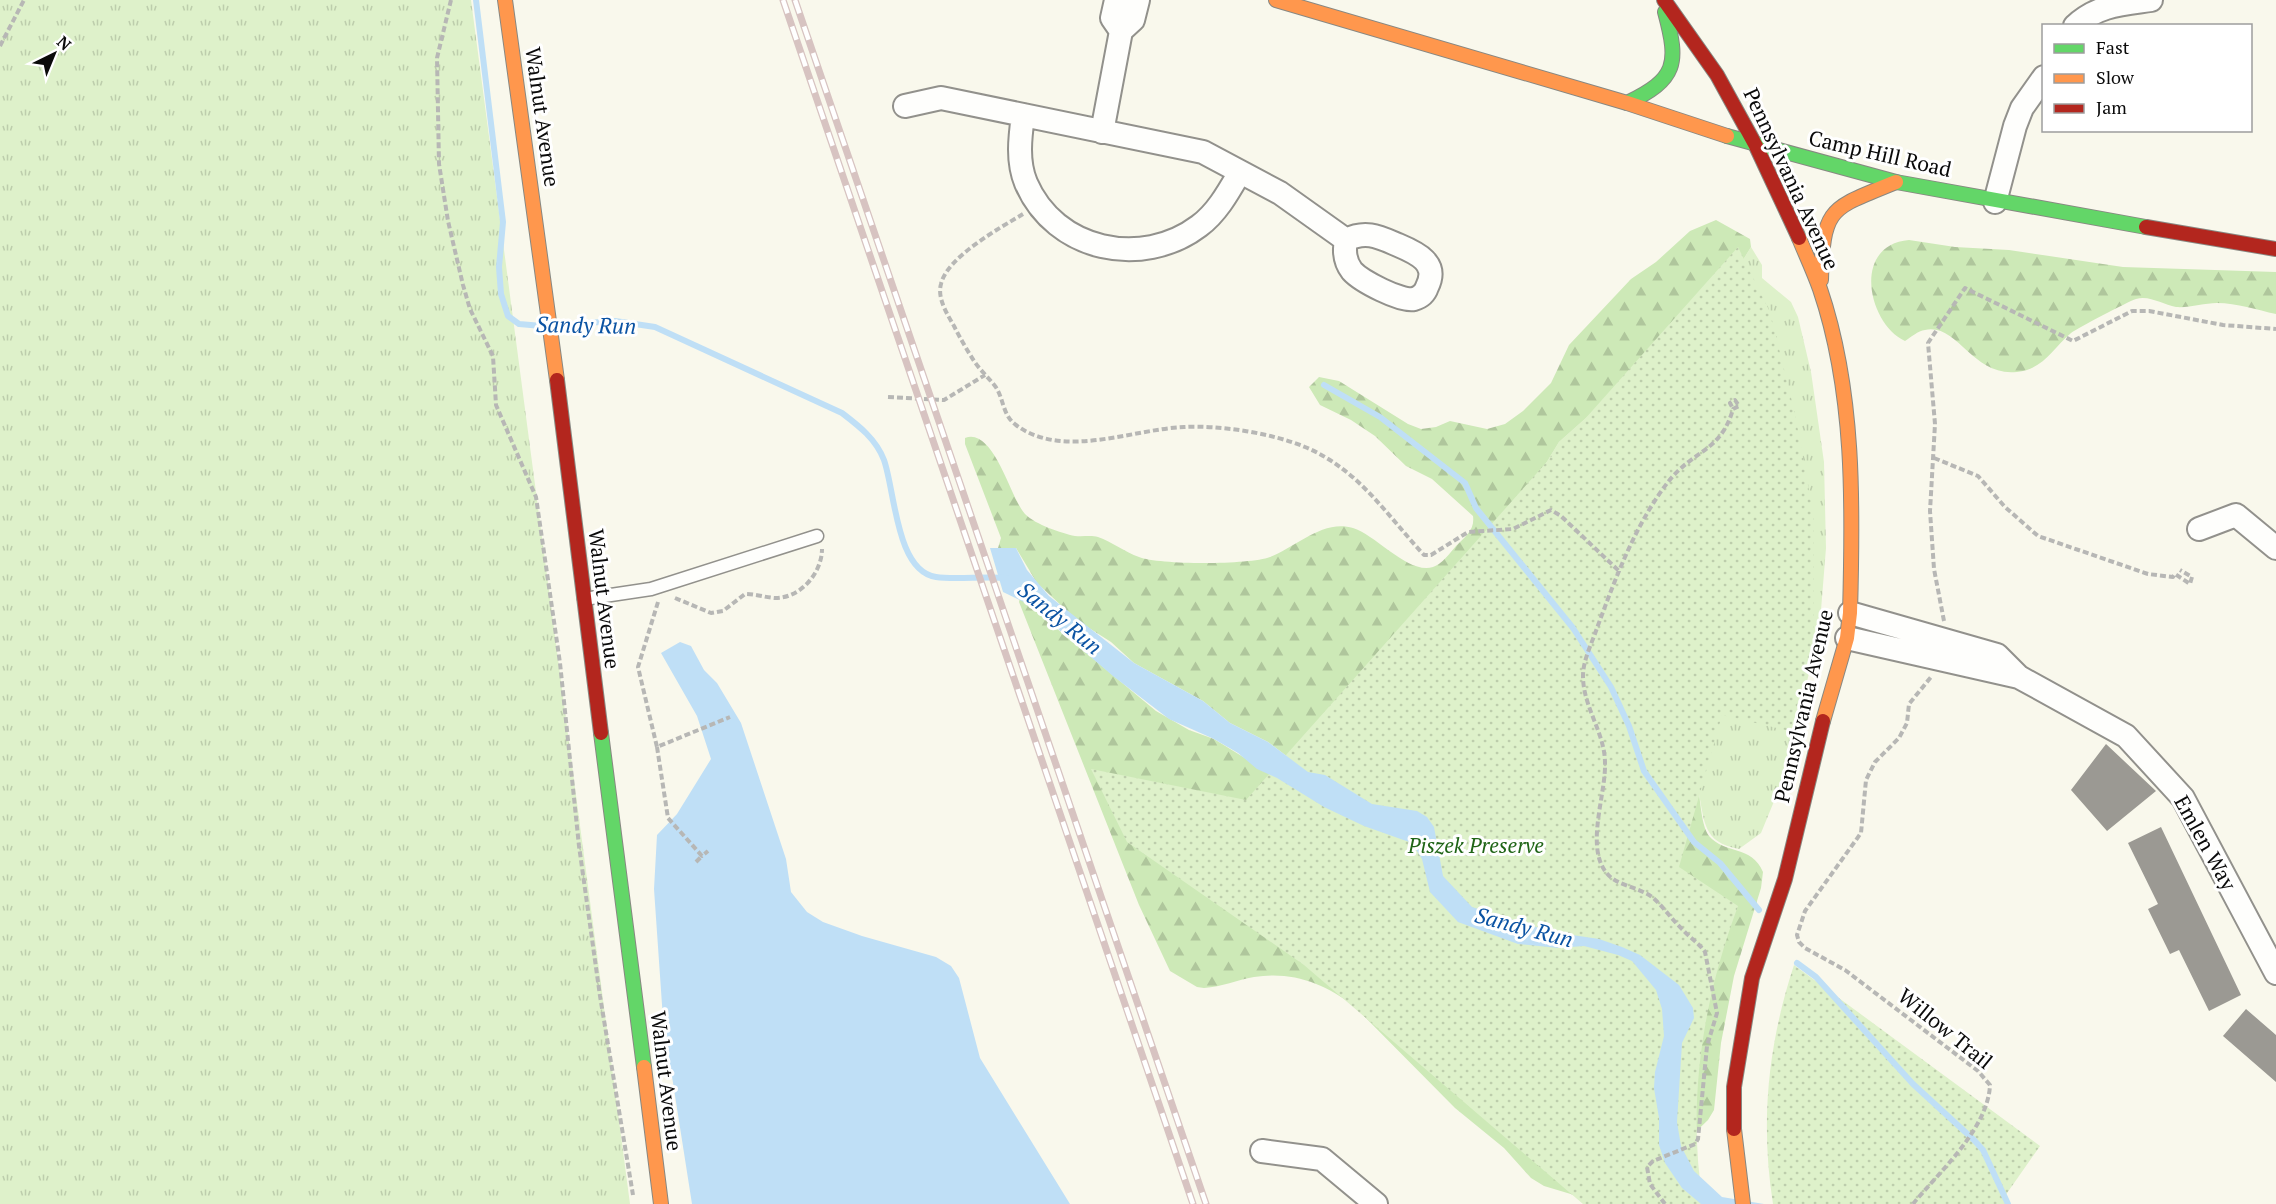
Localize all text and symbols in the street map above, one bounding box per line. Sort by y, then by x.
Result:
north arrow [24,24,84,84]
legend [2042,24,2252,132]
text: N [52,31,76,55]
text: Fast [2096,35,2130,59]
street label: Walnut Avenue [519,45,567,189]
text: Slow [2096,65,2135,89]
street label: Pennsylvania Avenue [1737,83,1846,274]
text: Jam [2096,95,2127,119]
street label: Camp Hill Road [1806,123,1955,183]
water label: Sandy Run [536,309,636,340]
street label: Walnut Avenue [583,527,627,671]
water label: Sandy Run [1012,575,1108,660]
street label: Pennsylvania Avenue [1767,606,1839,805]
street label: Emlen Way [2168,790,2244,895]
park label: Piszek Preserve [1407,831,1544,859]
water label: Sandy Run [1472,900,1576,954]
street label: Willow Trail [1893,981,1999,1075]
street label: Walnut Avenue [645,1009,689,1153]

